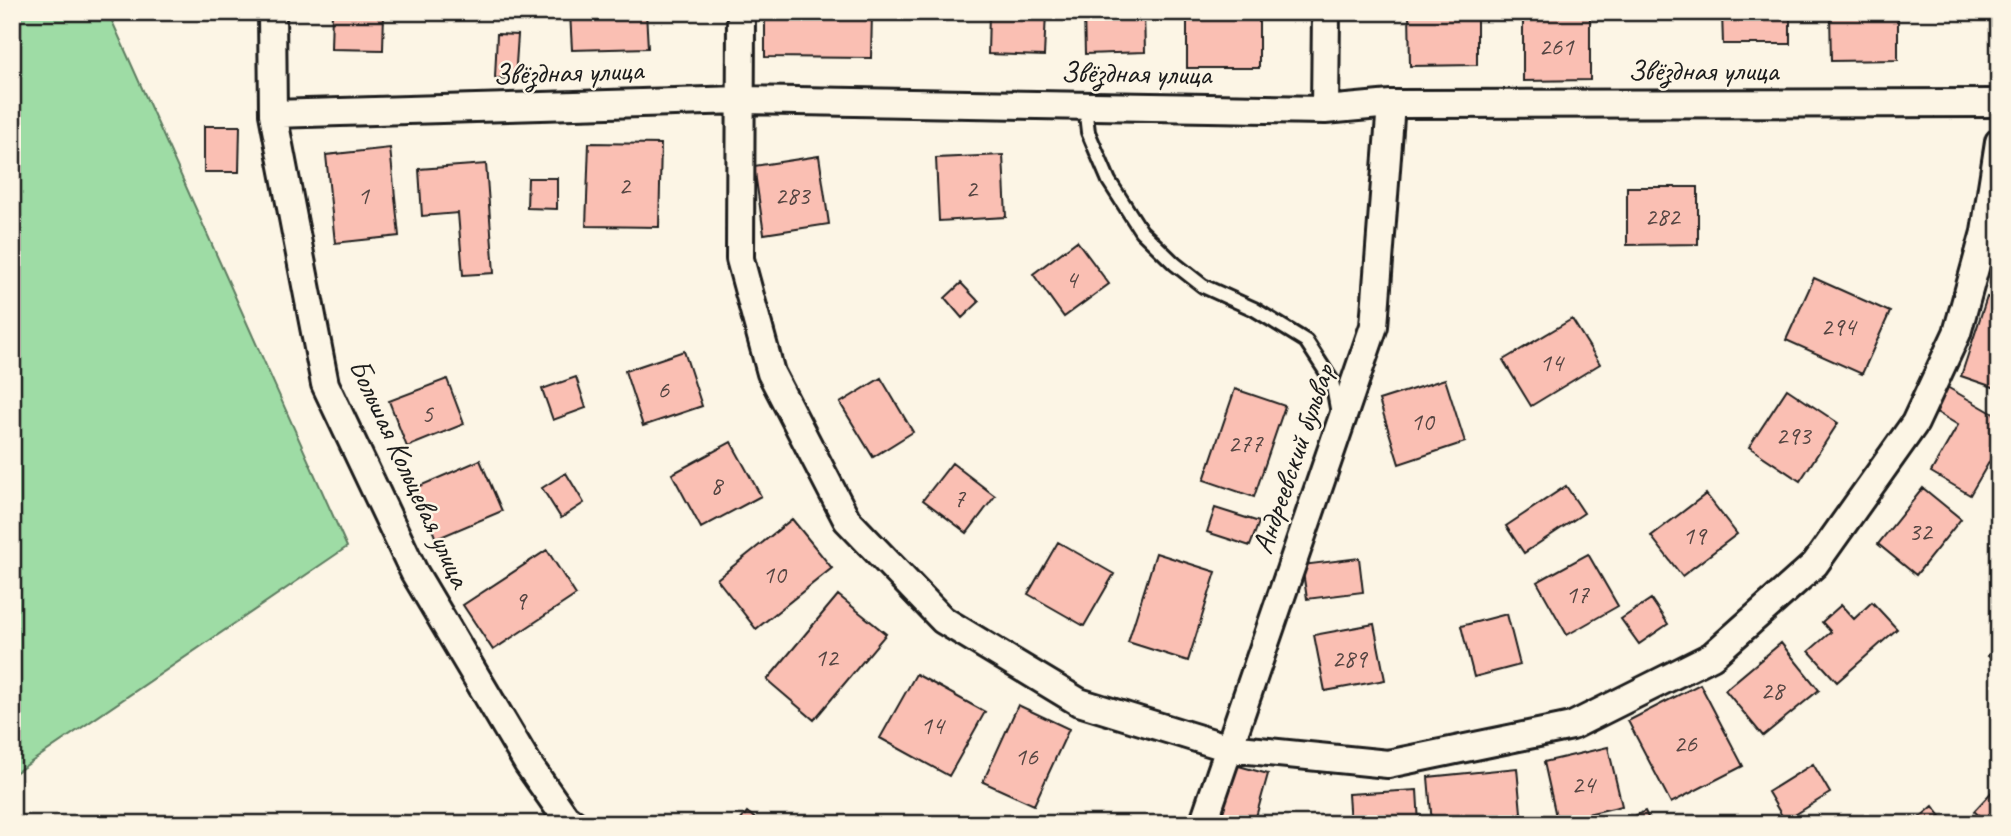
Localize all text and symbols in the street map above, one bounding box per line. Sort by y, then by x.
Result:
house number: 261 [1538,30,1575,63]
street label: Звёздная улица [492,50,646,94]
street label: Звёздная улица [1628,51,1780,89]
street label: Звёздная улица [1060,53,1214,93]
house number: 2 [618,169,632,202]
house number: 2 [965,172,979,205]
house number: 1 [357,179,370,212]
house number: 283 [774,179,812,212]
house number: 282 [1644,200,1682,233]
house number: 4 [1065,263,1079,296]
house number: 294 [1820,310,1858,343]
house number: 14 [1539,346,1565,379]
street label: Большая Кольцевая улица [340,352,480,595]
street label: Андреевский бульвар [1243,358,1344,559]
house number: 6 [657,373,670,406]
house number: 5 [421,397,434,430]
house number: 10 [1410,405,1436,438]
house number: 293 [1775,419,1813,452]
house number: 277 [1227,427,1264,460]
house number: 8 [710,469,724,502]
house number: 7 [953,482,966,515]
house number: 32 [1908,515,1934,548]
house number: 19 [1682,519,1708,552]
house number: 10 [762,558,788,591]
house number: 17 [1565,578,1590,611]
house number: 9 [514,584,528,617]
house number: 12 [814,641,840,674]
house number: 289 [1331,642,1369,675]
house number: 28 [1760,674,1786,707]
house number: 14 [920,709,946,742]
house number: 26 [1673,727,1698,760]
house number: 16 [1014,740,1039,773]
house number: 24 [1571,768,1597,801]

